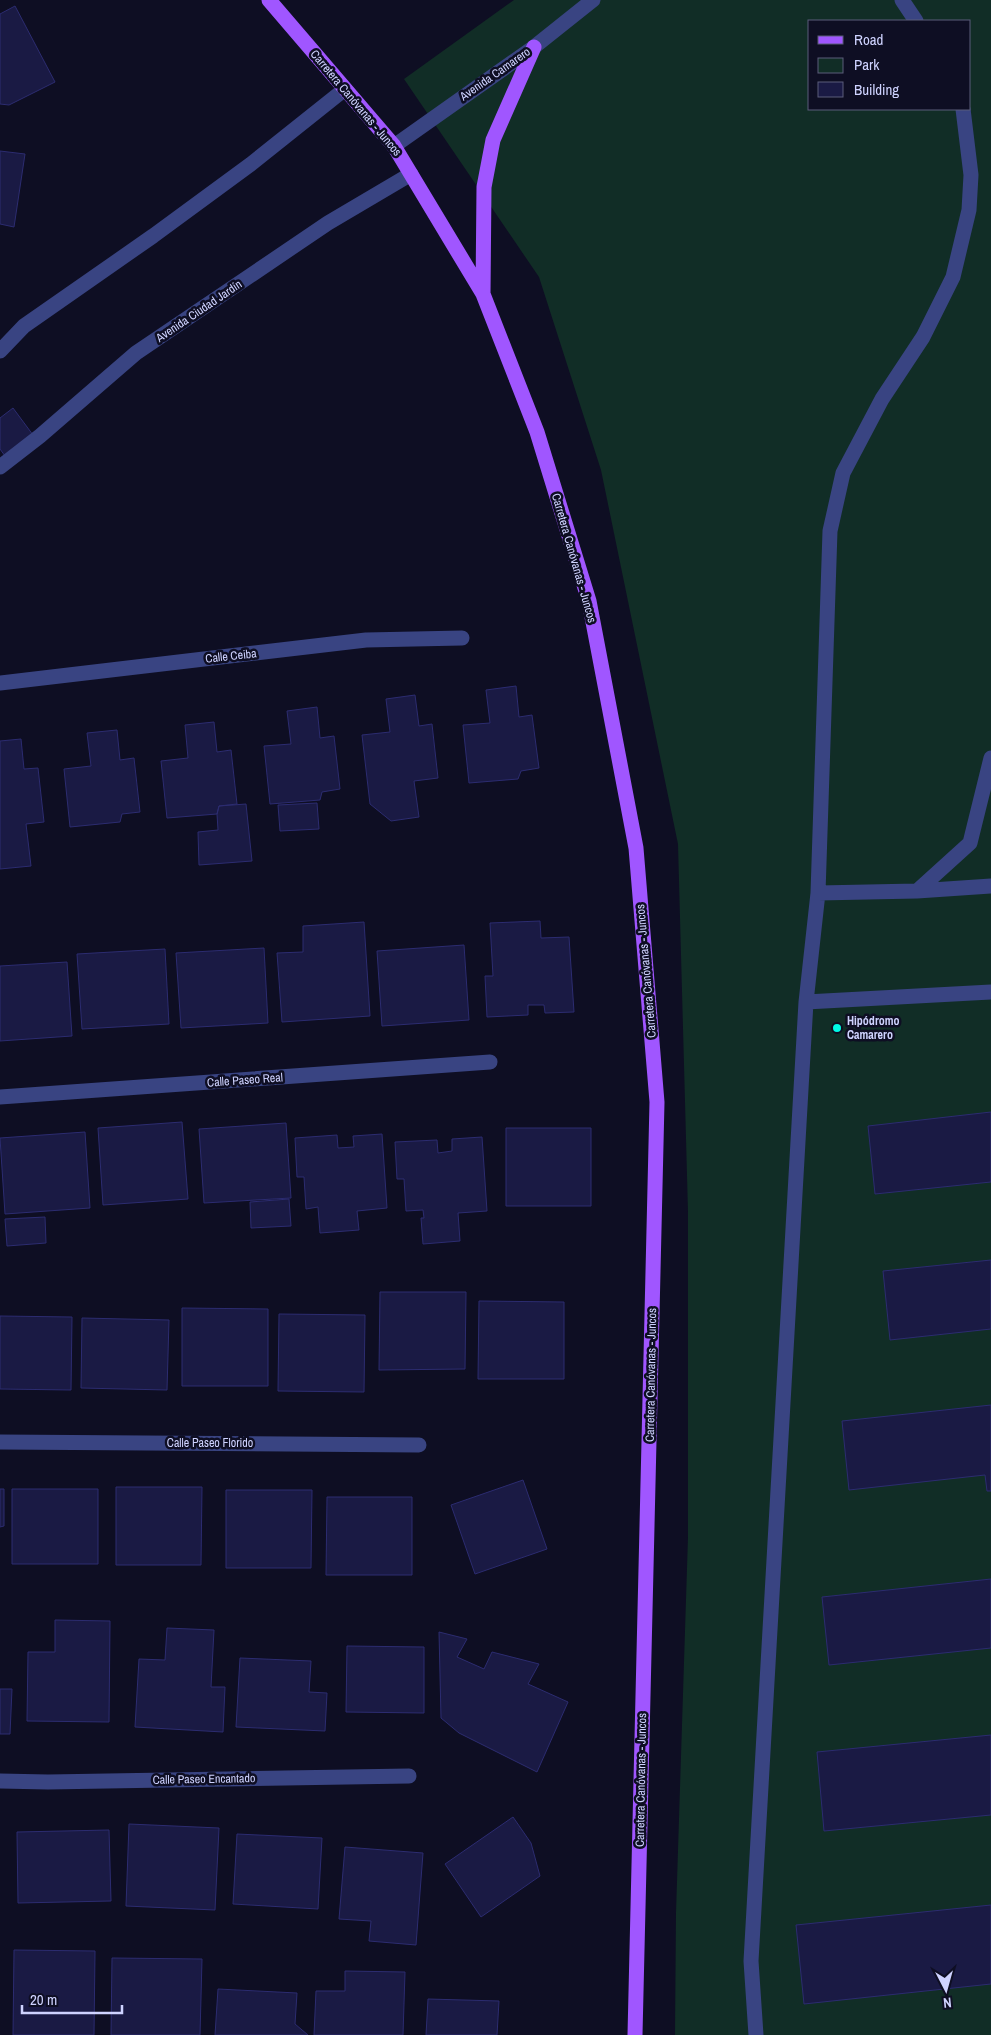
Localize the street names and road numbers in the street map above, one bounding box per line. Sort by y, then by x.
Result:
street label: Avenida Camarero [456,44,533,105]
street label: Carretera Canóvanas - Juncos [307,47,405,160]
street label: Avenida Ciudad Jardín [152,276,245,346]
street label: Carretera Canóvanas - Juncos [548,491,600,625]
street label: Calle Ceiba [205,645,258,667]
street label: Carretera Canóvanas - Juncos [632,903,660,1038]
street label: Calle Paseo Real [207,1069,283,1091]
street label: Carretera Canóvanas - Juncos [642,1308,660,1442]
street label: Calle Paseo Florido [167,1435,253,1451]
street label: Carretera Canóvanas - Juncos [632,1713,650,1847]
street label: Calle Paseo Encantado [152,1770,256,1788]

